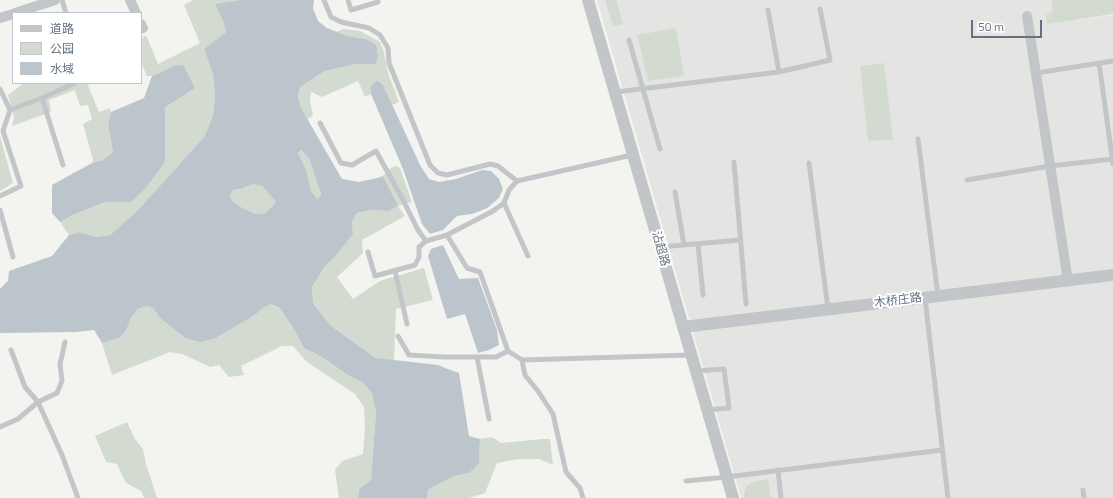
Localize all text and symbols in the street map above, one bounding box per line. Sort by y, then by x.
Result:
legend [12,12,142,84]
scale bar [973,12,1044,38]
text: 50 m [978,17,1004,36]
text: 道路 [50,19,74,38]
text: 公园 [50,39,74,58]
text: 水域 [50,59,74,78]
street label: 沾超路 [648,230,672,268]
street label: 木桥庄路 [873,291,923,311]

